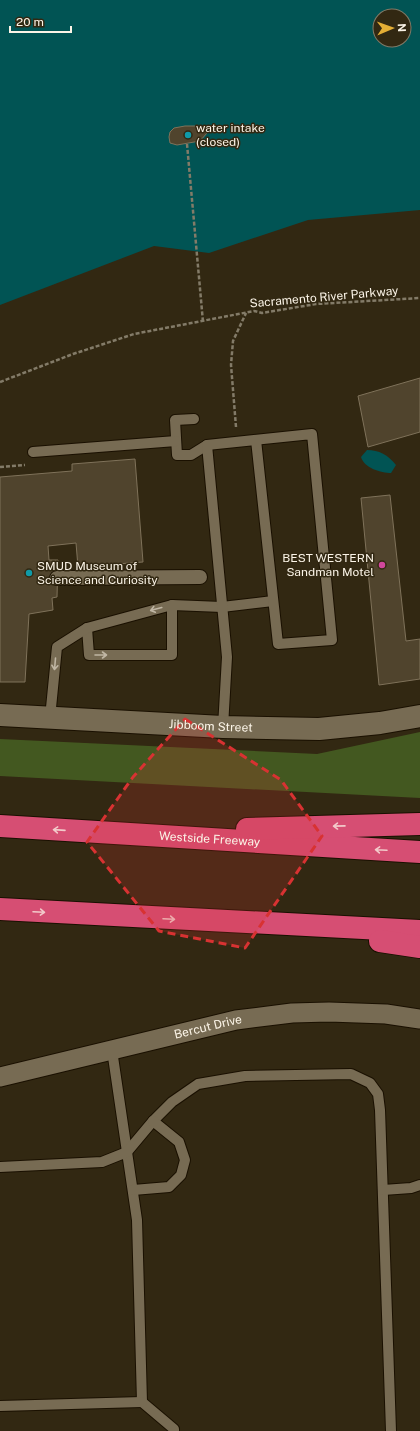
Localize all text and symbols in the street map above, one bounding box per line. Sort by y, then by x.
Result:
scale bar [10,8,71,34]
north arrow [372,8,412,48]
text: 20 m [16,15,44,29]
text: N [396,23,408,32]
place label: water intake (closed) [196,121,265,149]
marker: water intake (closed) [183,130,193,140]
street label: Sacramento River Parkway [249,283,400,310]
place label: BEST WESTERN Sandman Motel [282,551,374,579]
place label: SMUD Museum of Science and Curiosity [37,559,158,587]
marker: BEST WESTERN Sandman Motel [377,560,387,570]
marker: SMUD Museum of Science and Curiosity [24,568,34,578]
one-way arrow [150,606,163,613]
one-way arrow [94,651,107,659]
one-way arrow [51,657,59,670]
street label: Jibboom Street [168,717,253,735]
one-way arrow [333,822,346,830]
one-way arrow [53,826,66,833]
street label: Westside Freeway [159,829,261,849]
one-way arrow [375,846,388,853]
one-way arrow [32,908,45,915]
one-way arrow [162,915,175,922]
street label: Bercut Drive [173,1012,243,1042]

